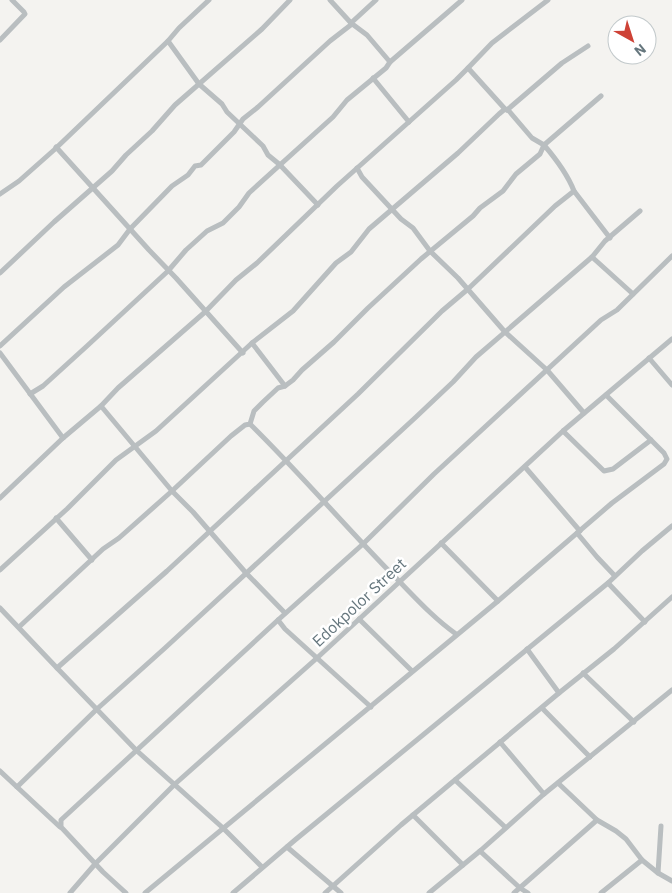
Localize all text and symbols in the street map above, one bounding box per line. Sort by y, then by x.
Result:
north arrow [607,15,657,65]
text: N [631,40,650,60]
street label: Edokpolor Street [308,553,410,651]

